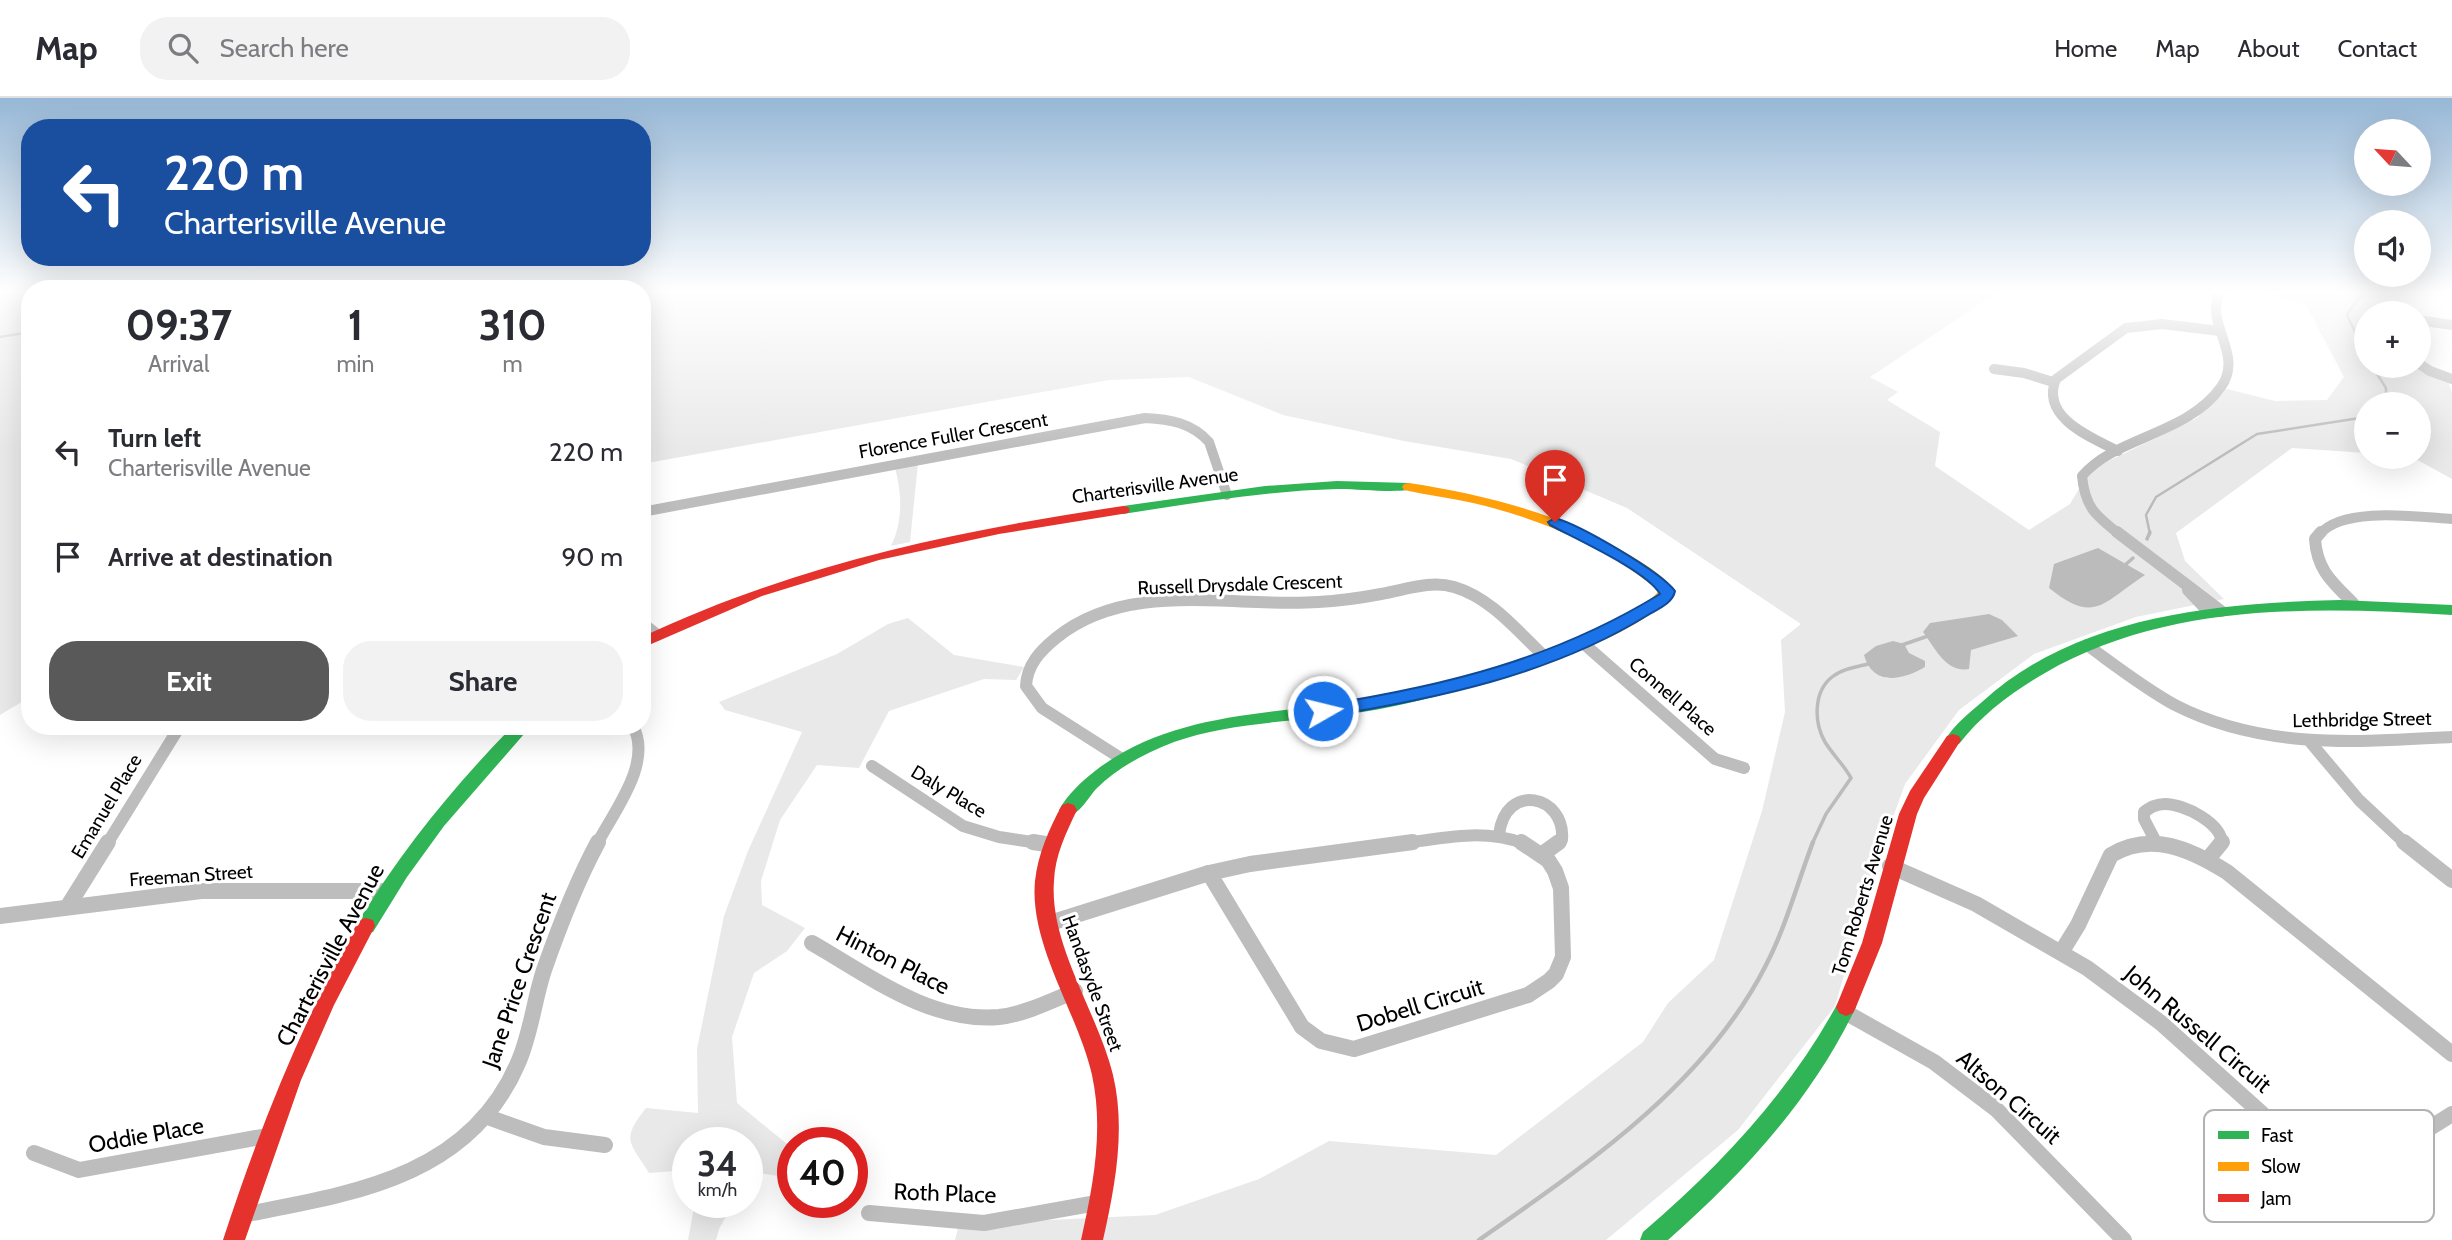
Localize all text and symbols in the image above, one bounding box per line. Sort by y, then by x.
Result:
search box [140,17,630,80]
text: Map [35,28,98,68]
icon: search [164,29,202,67]
text: Search here [220,32,349,64]
text: Home [2054,34,2117,63]
text: Map [2155,34,2200,63]
text: About [2238,34,2300,63]
text: Contact [2338,34,2417,63]
north arrow [2354,119,2431,196]
map controls [2354,119,2431,469]
text: 220 m [164,143,304,202]
icon: left [49,147,140,238]
text: Charterisville Avenue [164,203,446,242]
button: sound [2354,210,2431,287]
text: 09:37 [125,299,232,351]
text: 1 [348,299,363,351]
text: 310 [479,299,547,351]
button: + [2354,301,2431,378]
text: Arrival [148,350,209,378]
text: min [336,350,374,378]
text: m [503,350,523,378]
button: − [2354,392,2431,469]
street label: Florence Fuller Crescent [857,407,1050,463]
text: Turn left [108,422,201,454]
icon: left [49,433,87,471]
text: 220 m [549,436,623,468]
pin [1525,450,1585,522]
text: Charterisville Avenue [108,454,311,482]
icon: arrive [1536,461,1574,499]
street label: Charterisville Avenue [1070,462,1240,509]
icon: arrive [49,538,87,576]
text: Arrive at destination [108,541,333,573]
text: 90 m [561,541,623,573]
street label: Russell Drysdale Crescent [1137,569,1343,600]
button: Exit [49,641,329,721]
button: Share [343,641,623,721]
street label: Connell Place [1624,652,1721,741]
position arrow [1286,674,1360,748]
street label: Lethbridge Street [2292,707,2432,732]
street label: Emanuel Place [66,750,147,863]
street label: Daly Place [907,760,991,823]
street label: Tom Roberts Avenue [1827,812,1898,978]
street label: Charterisville Avenue [270,859,390,1051]
street label: Freeman Street [128,860,254,891]
street label: Jane Price Crescent [476,888,562,1072]
street label: Handasyde Street [1057,912,1128,1055]
street label: Hinton Place [832,919,955,1001]
street label: John Russell Circuit [2118,959,2277,1099]
street label: Dobell Circuit [1353,972,1487,1038]
street label: Altson Circuit [1951,1044,2067,1150]
legend [2204,1110,2434,1222]
street label: Oddie Place [86,1111,206,1159]
text: Fast [2261,1124,2294,1147]
speed limit sign: 40 [777,1127,868,1218]
text: 34 [697,1142,738,1185]
text: Slow [2261,1155,2301,1178]
street label: Roth Place [893,1177,997,1209]
text: km/h [698,1179,737,1201]
text: Jam [2260,1187,2291,1210]

